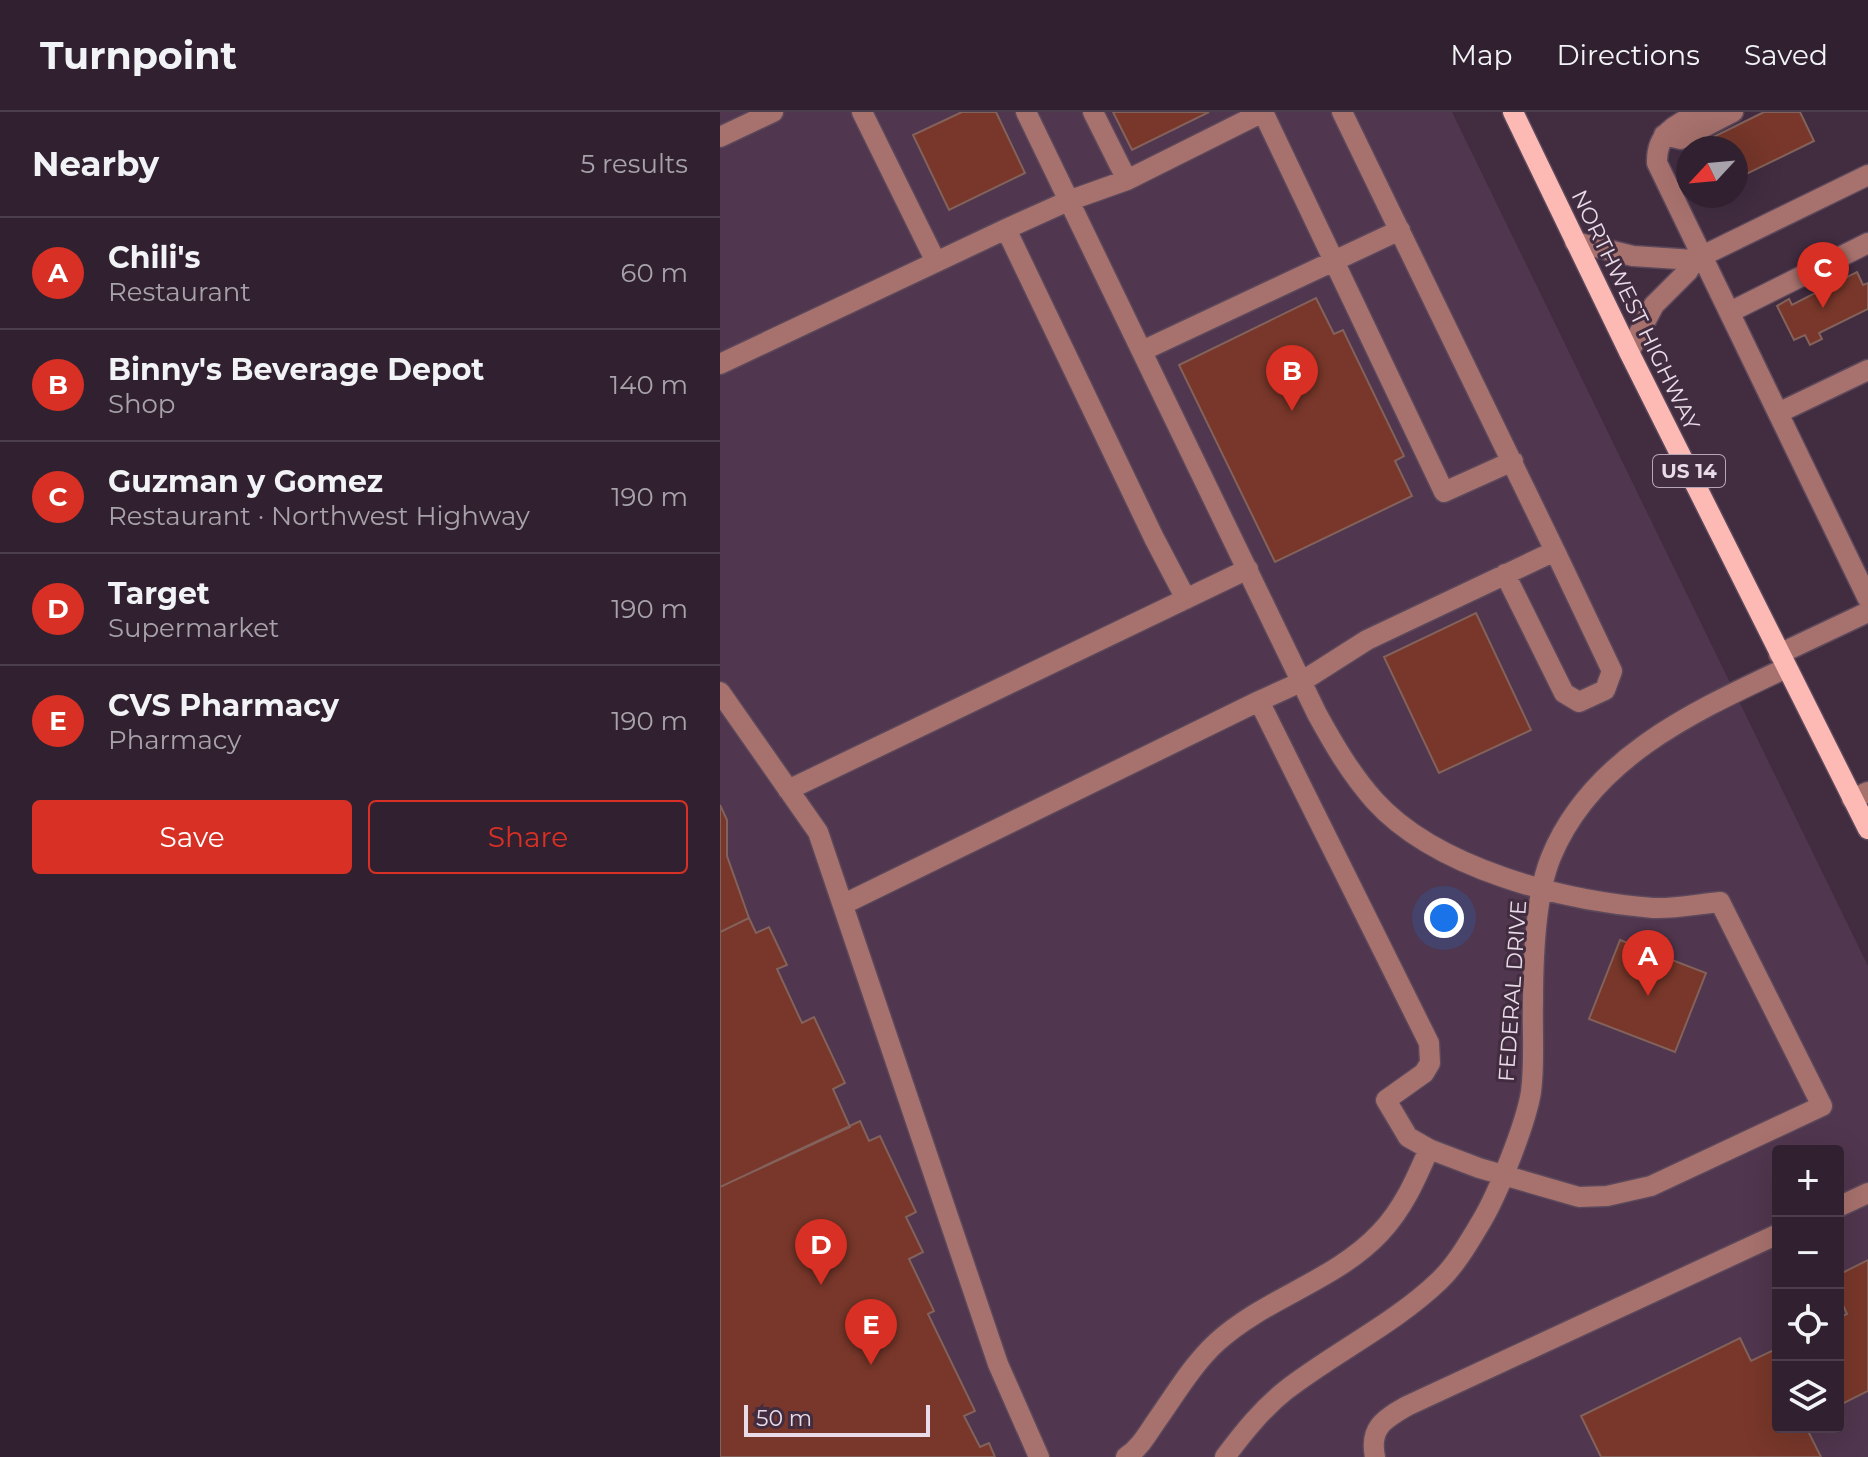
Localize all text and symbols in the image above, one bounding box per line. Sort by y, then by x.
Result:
text: Turnpoint [40,32,237,79]
text: Map [1450,38,1512,72]
text: Directions [1556,38,1700,72]
text: Saved [1744,38,1828,72]
north arrow [1676,136,1748,208]
text: Nearby [32,143,159,185]
text: 5 results [581,148,688,180]
street label: NORTHWEST HIGHWAY [1566,186,1706,435]
text: Chili's [108,239,200,276]
pin: C [1797,242,1849,308]
text: A [48,257,68,289]
text: 60 m [621,257,688,289]
text: Restaurant [108,276,251,308]
pin: B [1266,345,1318,411]
text: Binny's Beverage Depot [108,351,484,388]
text: B [48,369,68,401]
text: 140 m [610,369,688,401]
text: Shop [108,388,176,420]
road number: US 14 [1653,455,1725,487]
text: Guzman y Gomez [108,463,383,500]
text: C [49,481,67,513]
text: 190 m [611,481,688,513]
text: Restaurant · Northwest Highway [108,500,530,532]
text: Target [108,575,210,612]
text: D [47,593,69,625]
text: 190 m [611,593,688,625]
text: Supermarket [108,612,279,644]
text: CVS Pharmacy [108,687,339,724]
text: E [49,705,67,737]
text: 190 m [611,705,688,737]
text: Pharmacy [108,724,241,756]
button: Save [32,800,352,874]
button: Share [368,800,688,874]
your location [1424,898,1464,938]
street label: FEDERAL DRIVE [1493,899,1532,1083]
pin: A [1622,930,1674,996]
map controls [1772,1145,1844,1433]
button: + [1772,1145,1844,1217]
button: − [1772,1217,1844,1289]
pin: D [795,1219,847,1285]
button: locate [1772,1289,1844,1361]
pin: E [845,1299,897,1365]
button: layers [1772,1361,1844,1433]
scale bar [744,1401,930,1437]
text: 50 m [756,1405,812,1432]

